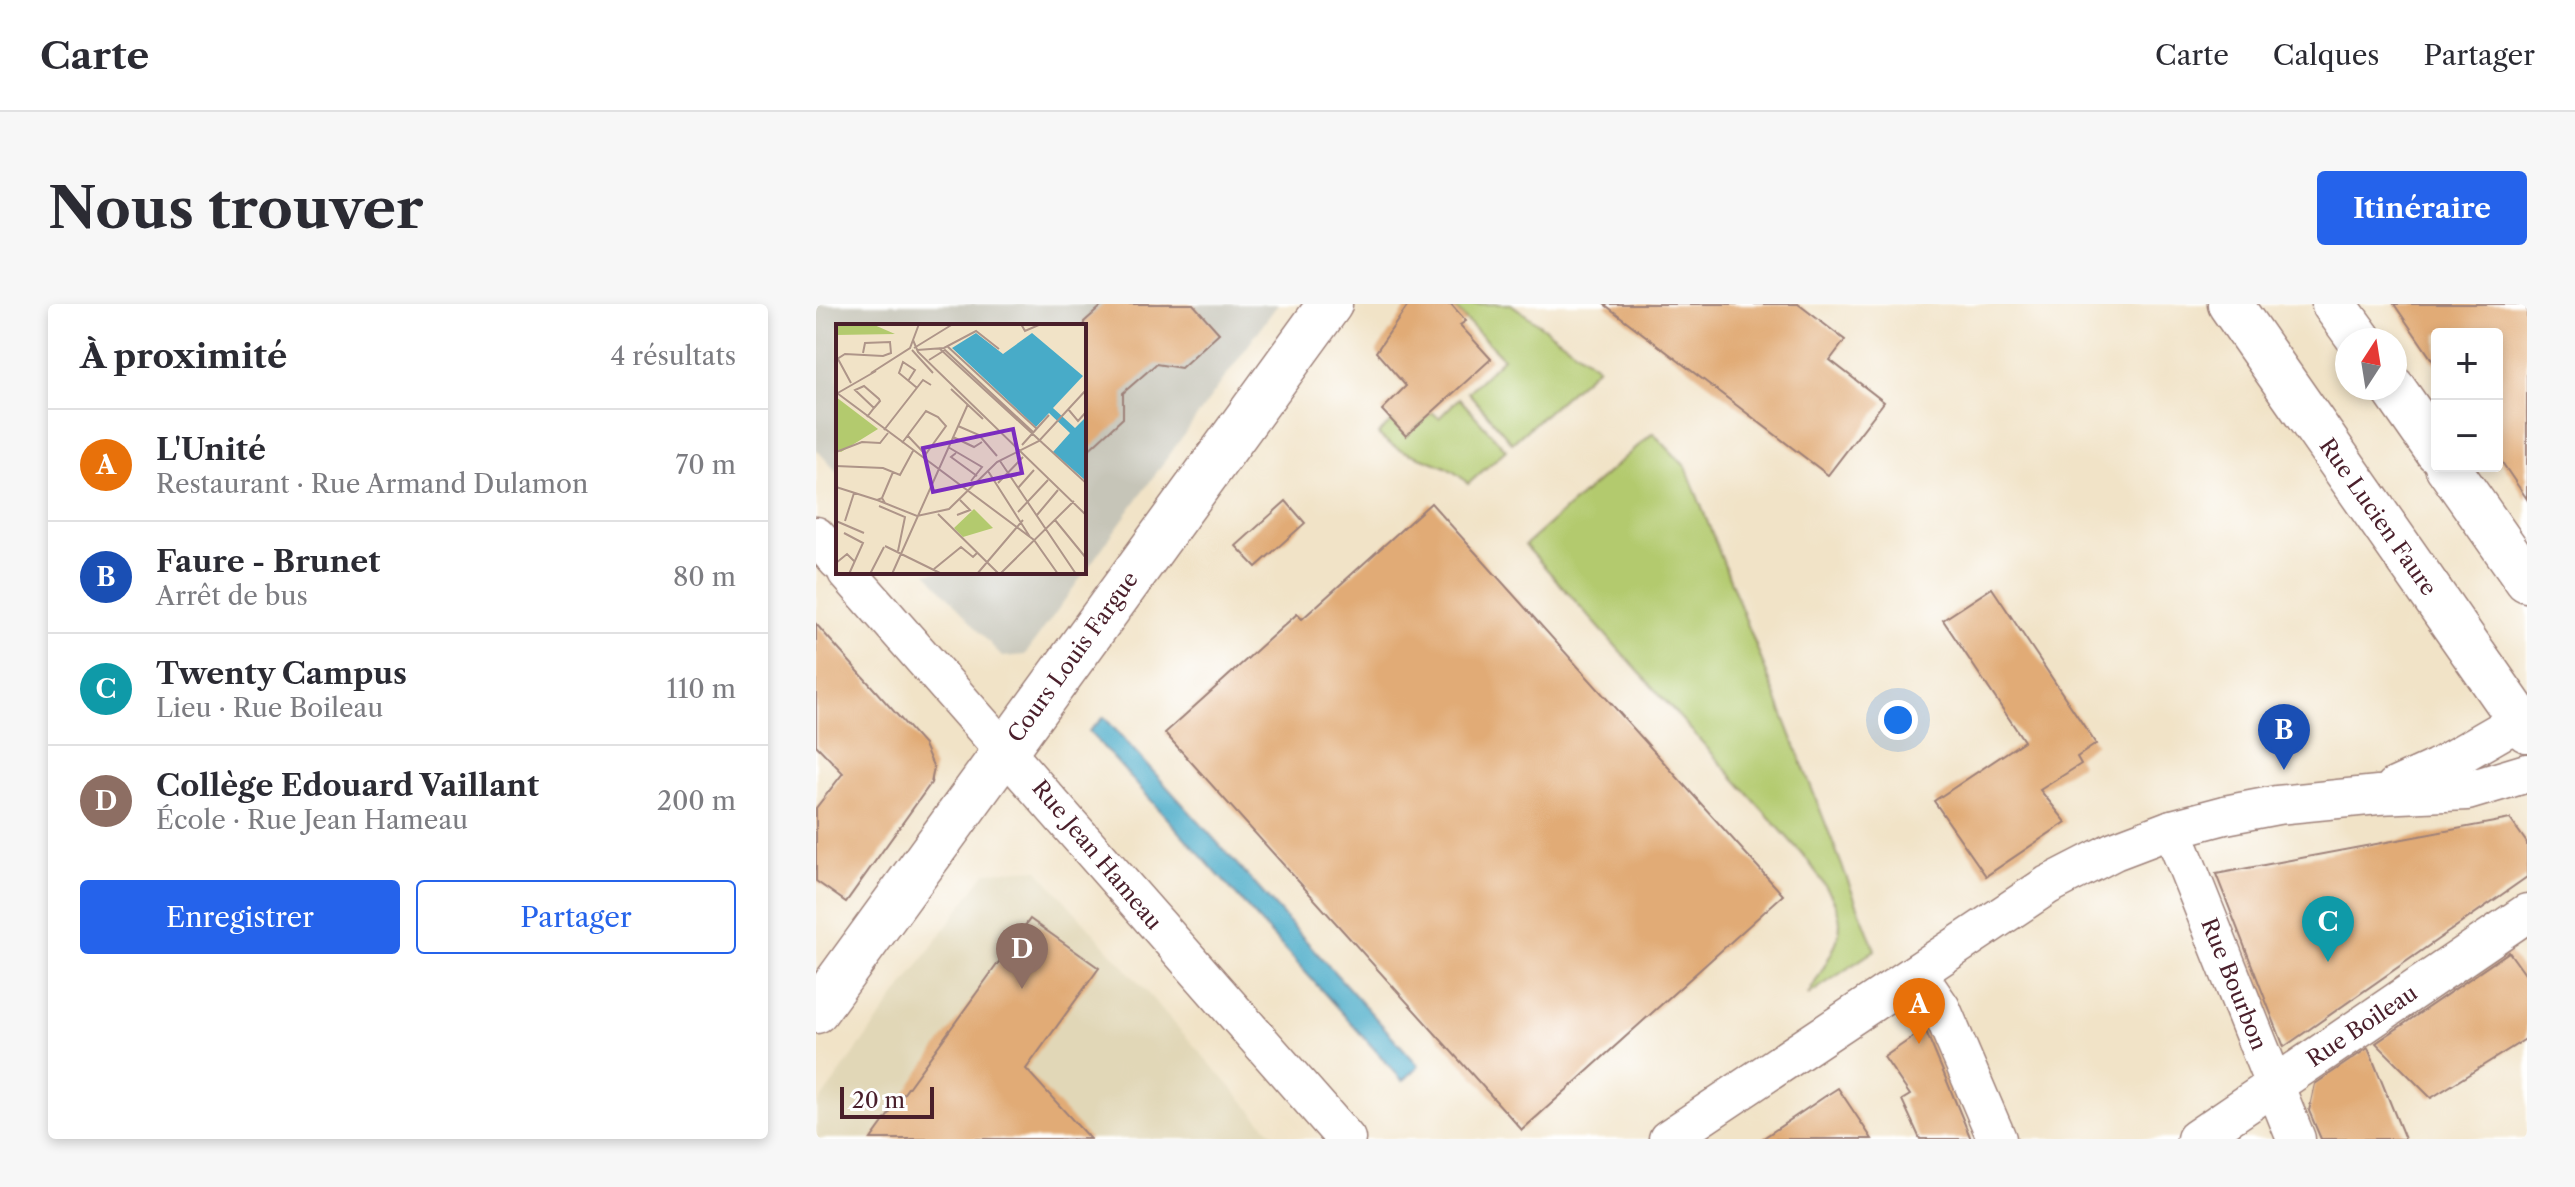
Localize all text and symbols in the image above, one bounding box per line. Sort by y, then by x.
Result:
text: Carte [40,32,149,79]
text: Carte [2155,38,2229,72]
text: Calques [2273,38,2380,72]
text: Partager [2424,38,2535,72]
button: Itinéraire [2317,171,2527,245]
text: Nous trouver [48,174,423,243]
inset map [836,324,1086,574]
north arrow [2335,328,2407,400]
map controls [2431,328,2503,472]
button: + [2431,328,2503,400]
text: À proximité [80,335,287,377]
text: 4 résultats [610,340,736,372]
button: − [2431,400,2503,472]
text: L'Unité [156,431,266,468]
street label: Rue Lucien Faure [2314,433,2442,601]
text: A [96,449,116,481]
text: 70 m [676,449,736,481]
text: Restaurant · Rue Armand Dulamon [156,468,588,500]
text: Faure - Brunet [156,543,380,580]
text: B [96,561,116,593]
text: 80 m [673,561,736,593]
street label: Cours Louis Fargue [1002,567,1144,747]
text: Arrêt de bus [156,580,308,612]
text: Twenty Campus [156,655,407,692]
text: C [96,673,116,705]
text: 110 m [667,673,736,705]
text: Lieu · Rue Boileau [156,692,383,724]
your location [1878,700,1918,740]
pin: B [2258,704,2310,770]
text: Collège Edouard Vaillant [156,767,539,804]
street label: Rue Jean Hameau [1027,775,1167,935]
text: D [95,785,117,817]
text: 200 m [657,785,736,817]
text: École · Rue Jean Hameau [156,804,468,836]
button: Enregistrer [80,880,400,954]
button: Partager [416,880,736,954]
pin: C [2302,896,2354,962]
street label: Rue Bourbon [2195,914,2273,1054]
pin: D [996,923,1048,989]
pin: A [1893,978,1945,1044]
street label: Rue Boileau [2302,979,2422,1073]
scale bar [840,1083,934,1119]
text: 20 m [852,1087,905,1114]

